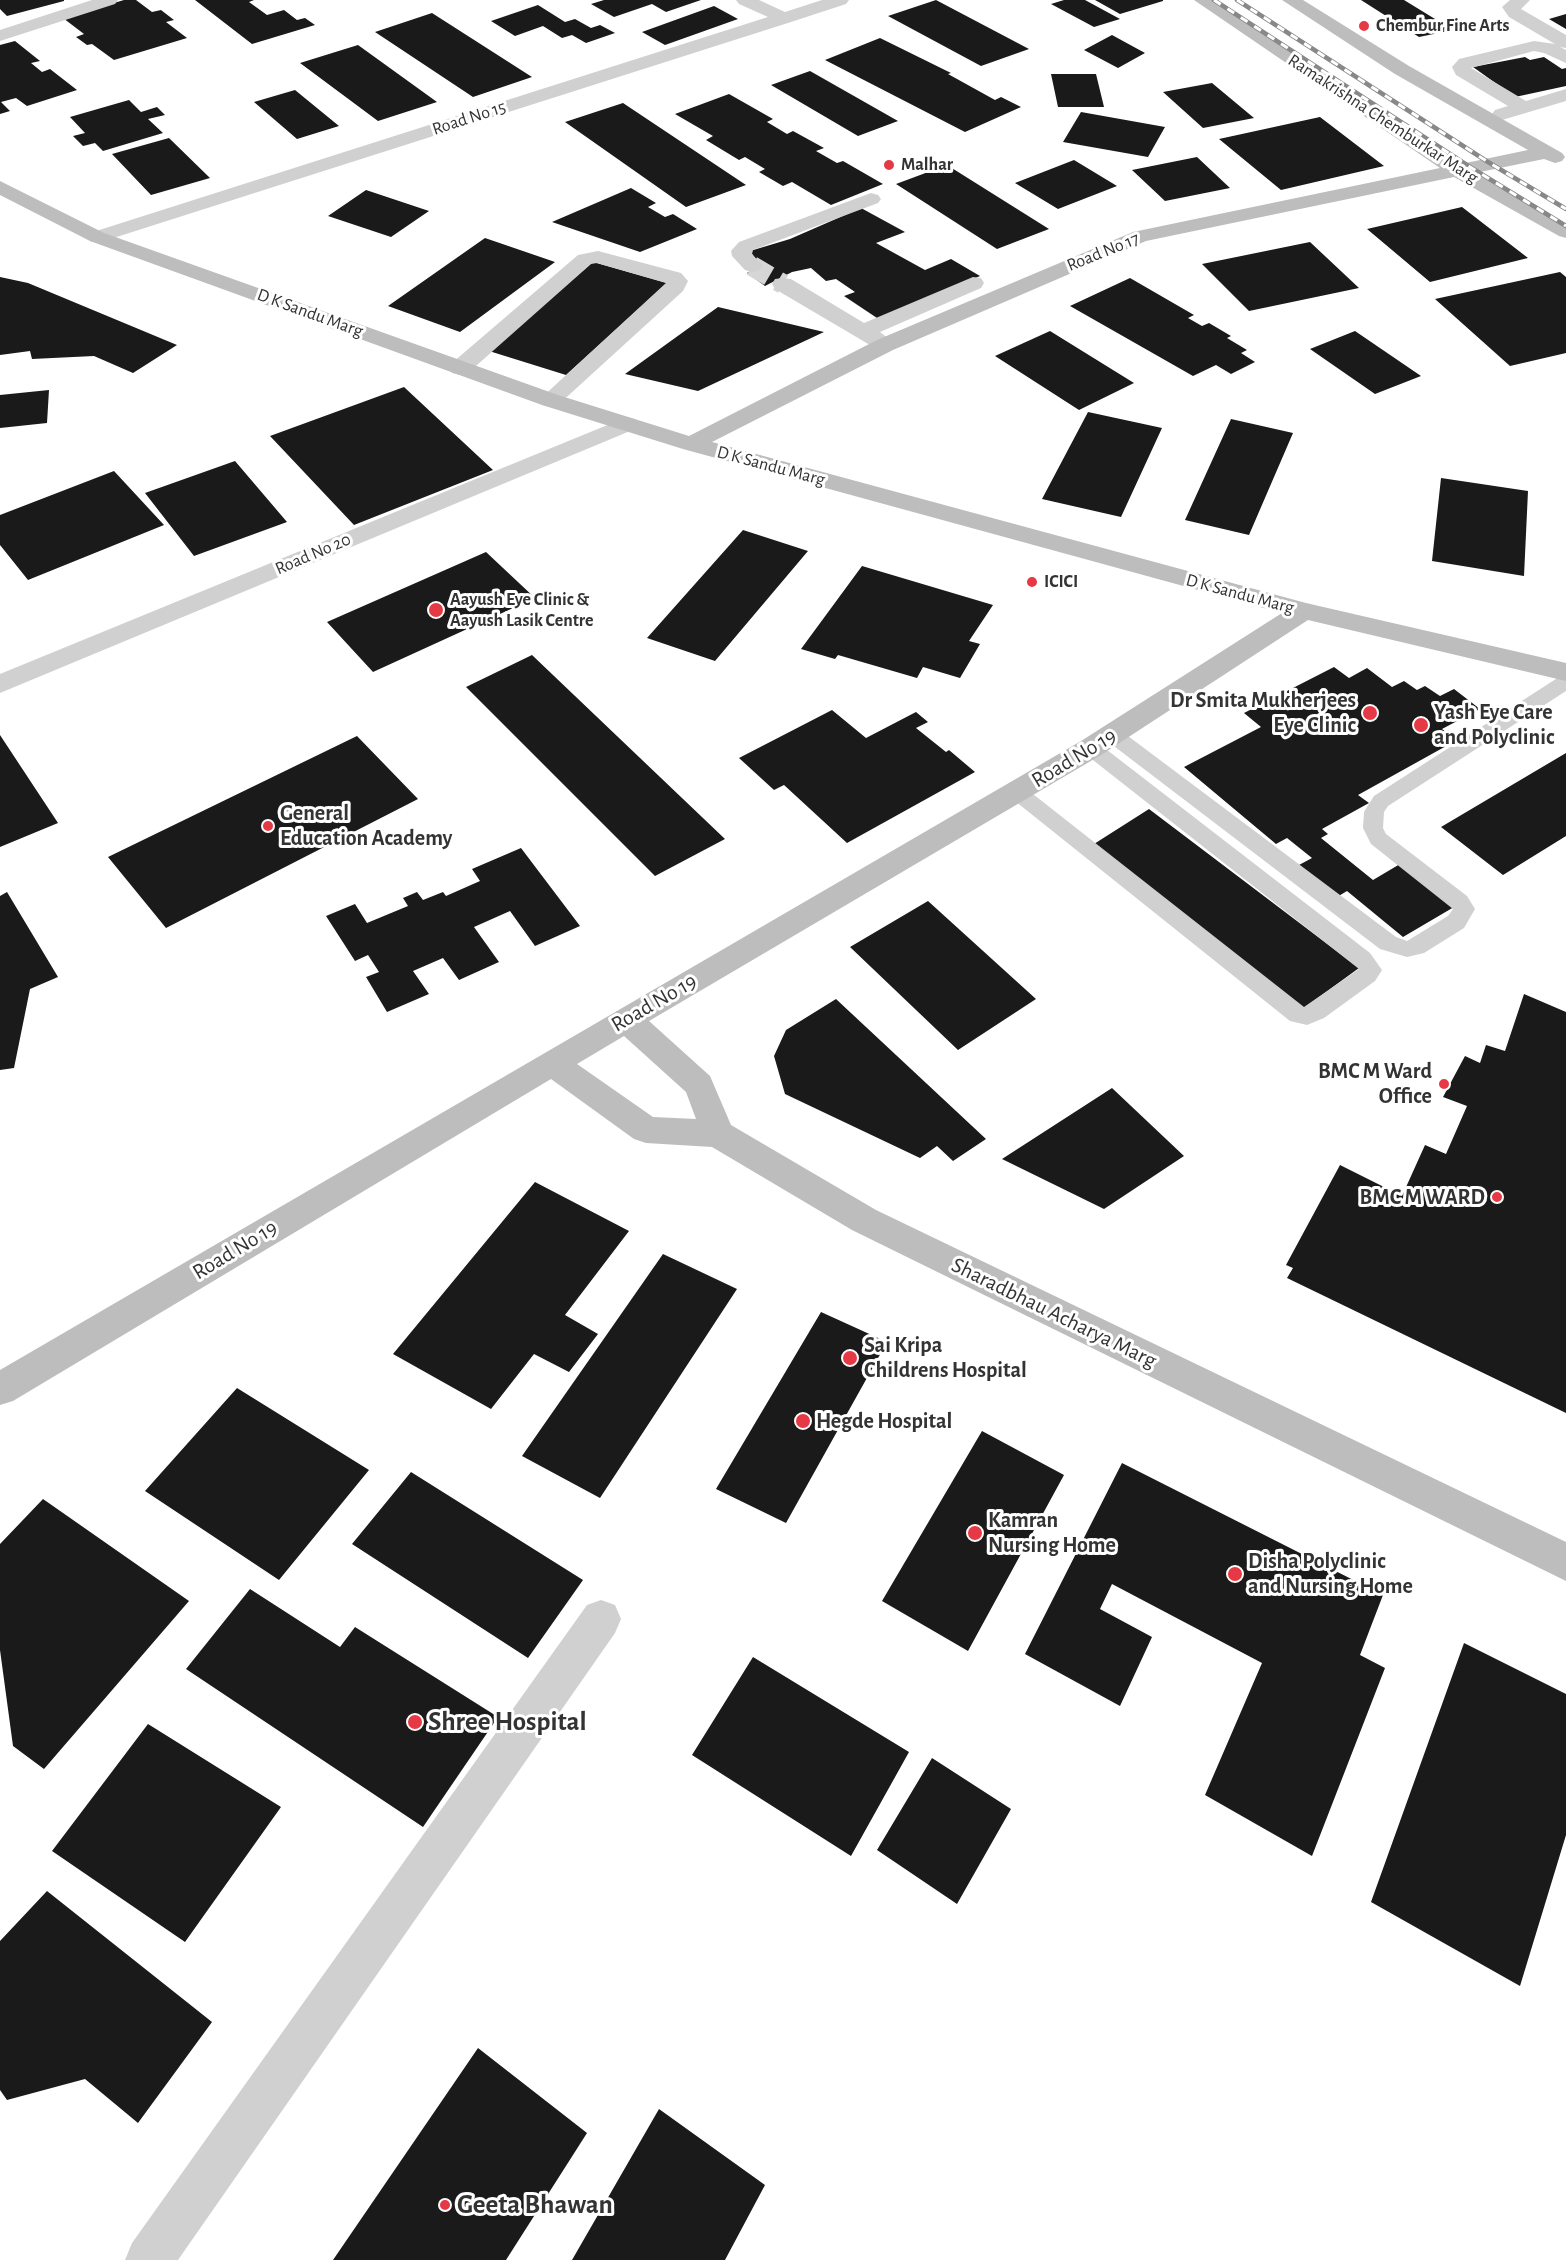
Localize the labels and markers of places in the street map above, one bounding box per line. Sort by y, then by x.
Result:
place label: Chembur Fine Arts [1376,15,1509,37]
marker: Chembur Fine Arts [1357,19,1371,33]
place label: Malhar [901,154,953,176]
marker: Malhar [882,158,896,172]
place label: ICICI [1044,571,1078,593]
marker: ICICI [1025,575,1039,589]
place label: Aayush Eye Clinic & Aayush Lasik Centre [450,589,593,632]
marker: Aayush Eye Clinic & Aayush Lasik Centre [427,601,445,619]
place label: Dr Smita Mukherjees Eye Clinic [1170,687,1356,738]
place label: Yash Eye Care and Polyclinic [1434,699,1554,750]
marker: Dr Smita Mukherjees Eye Clinic [1361,704,1379,722]
marker: Yash Eye Care and Polyclinic [1412,716,1430,734]
place label: General Education Academy [280,800,452,852]
marker: General Education Academy [261,819,275,833]
place label: BMC M Ward Office [1318,1058,1432,1110]
marker: BMC M Ward Office [1437,1077,1451,1091]
place label: BMC M WARD [1359,1184,1485,1210]
marker: BMC M WARD [1490,1190,1504,1204]
place label: Sai Kripa Childrens Hospital [864,1332,1027,1384]
marker: Sai Kripa Childrens Hospital [841,1349,859,1367]
place label: Hegde Hospital [816,1408,952,1434]
marker: Hegde Hospital [794,1412,812,1430]
place label: Kamran Nursing Home [988,1507,1116,1558]
marker: Kamran Nursing Home [966,1524,984,1542]
place label: Disha Polyclinic and Nursing Home [1248,1548,1413,1600]
marker: Disha Polyclinic and Nursing Home [1226,1565,1244,1583]
place label: Shree Hospital [428,1706,587,1738]
marker: Shree Hospital [406,1713,424,1731]
place label: Geeta Bhawan [457,2189,613,2221]
marker: Geeta Bhawan [438,2198,452,2212]

